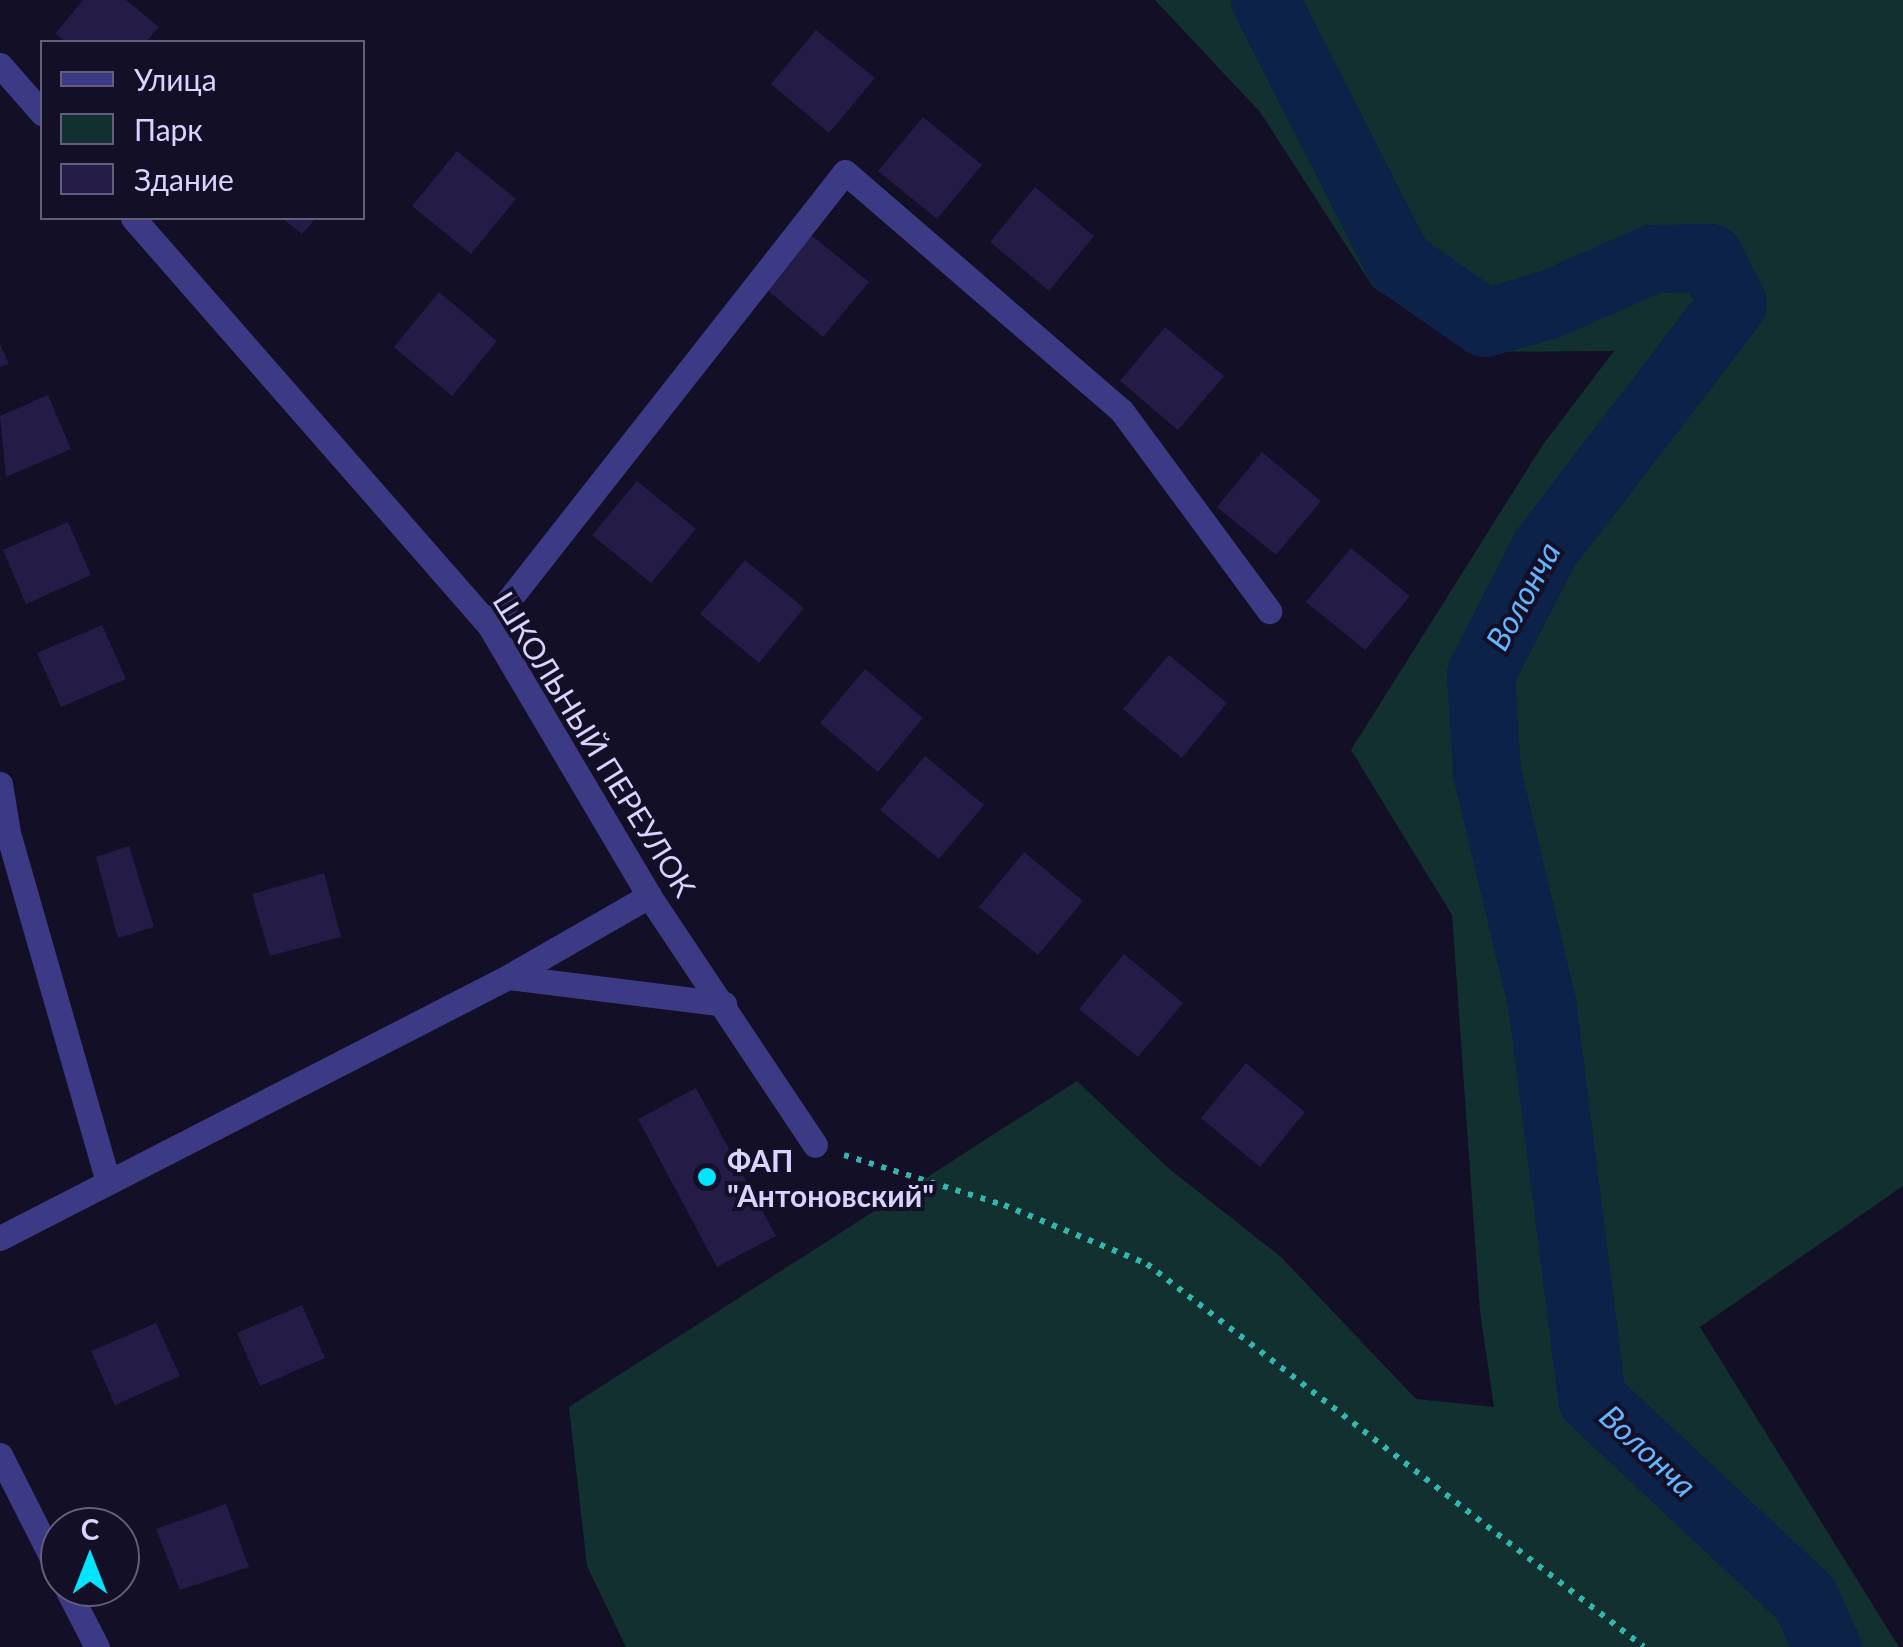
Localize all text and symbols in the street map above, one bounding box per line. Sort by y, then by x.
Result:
legend [40,40,365,220]
text: Улица [134,61,217,97]
text: Парк [134,111,203,147]
text: Здание [134,161,234,197]
water label: Волонча [1478,535,1568,657]
street label: ШКОЛЬНЫЙ ПЕРЕУЛОК [486,585,704,903]
place label: ФАП "Антоновский" [727,1142,934,1212]
marker: ФАП "Антоновский" [696,1166,718,1188]
water label: Волонча [1592,1397,1704,1505]
north arrow [40,1507,140,1607]
text: С [81,1512,99,1546]

